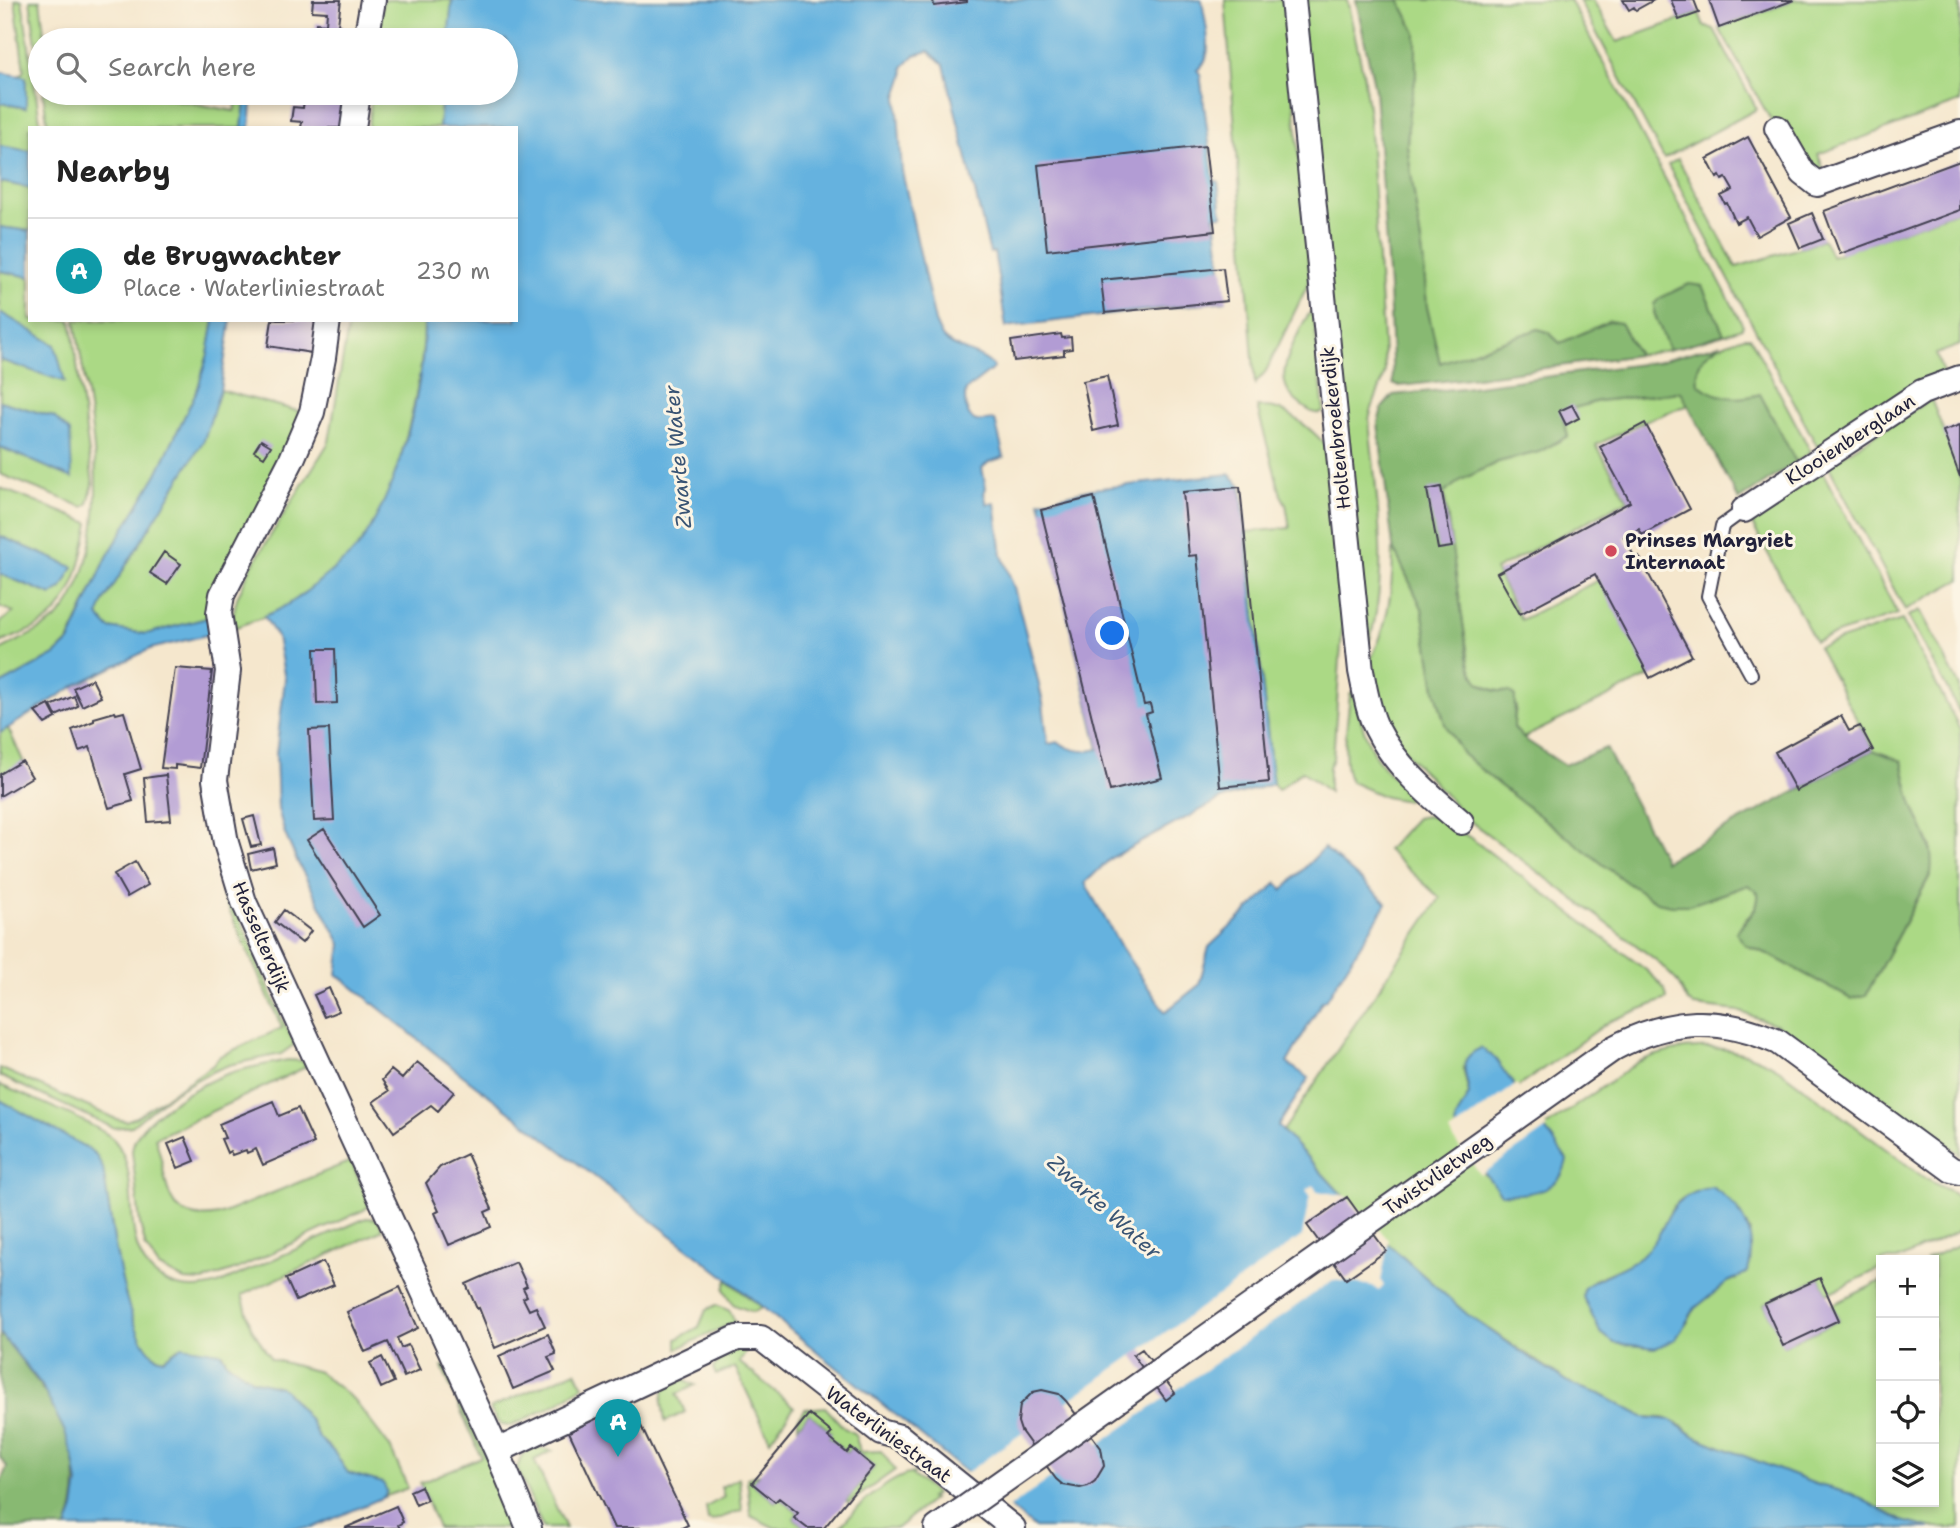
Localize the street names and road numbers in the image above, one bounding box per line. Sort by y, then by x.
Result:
street label: Holtenbroekerdijk [1314,345,1356,511]
street label: Klooienberglaan [1781,388,1920,491]
street label: Hasselterdijk [227,877,296,997]
street label: Twistvlietweg [1378,1128,1496,1221]
street label: Waterliniestraat [821,1380,957,1489]

